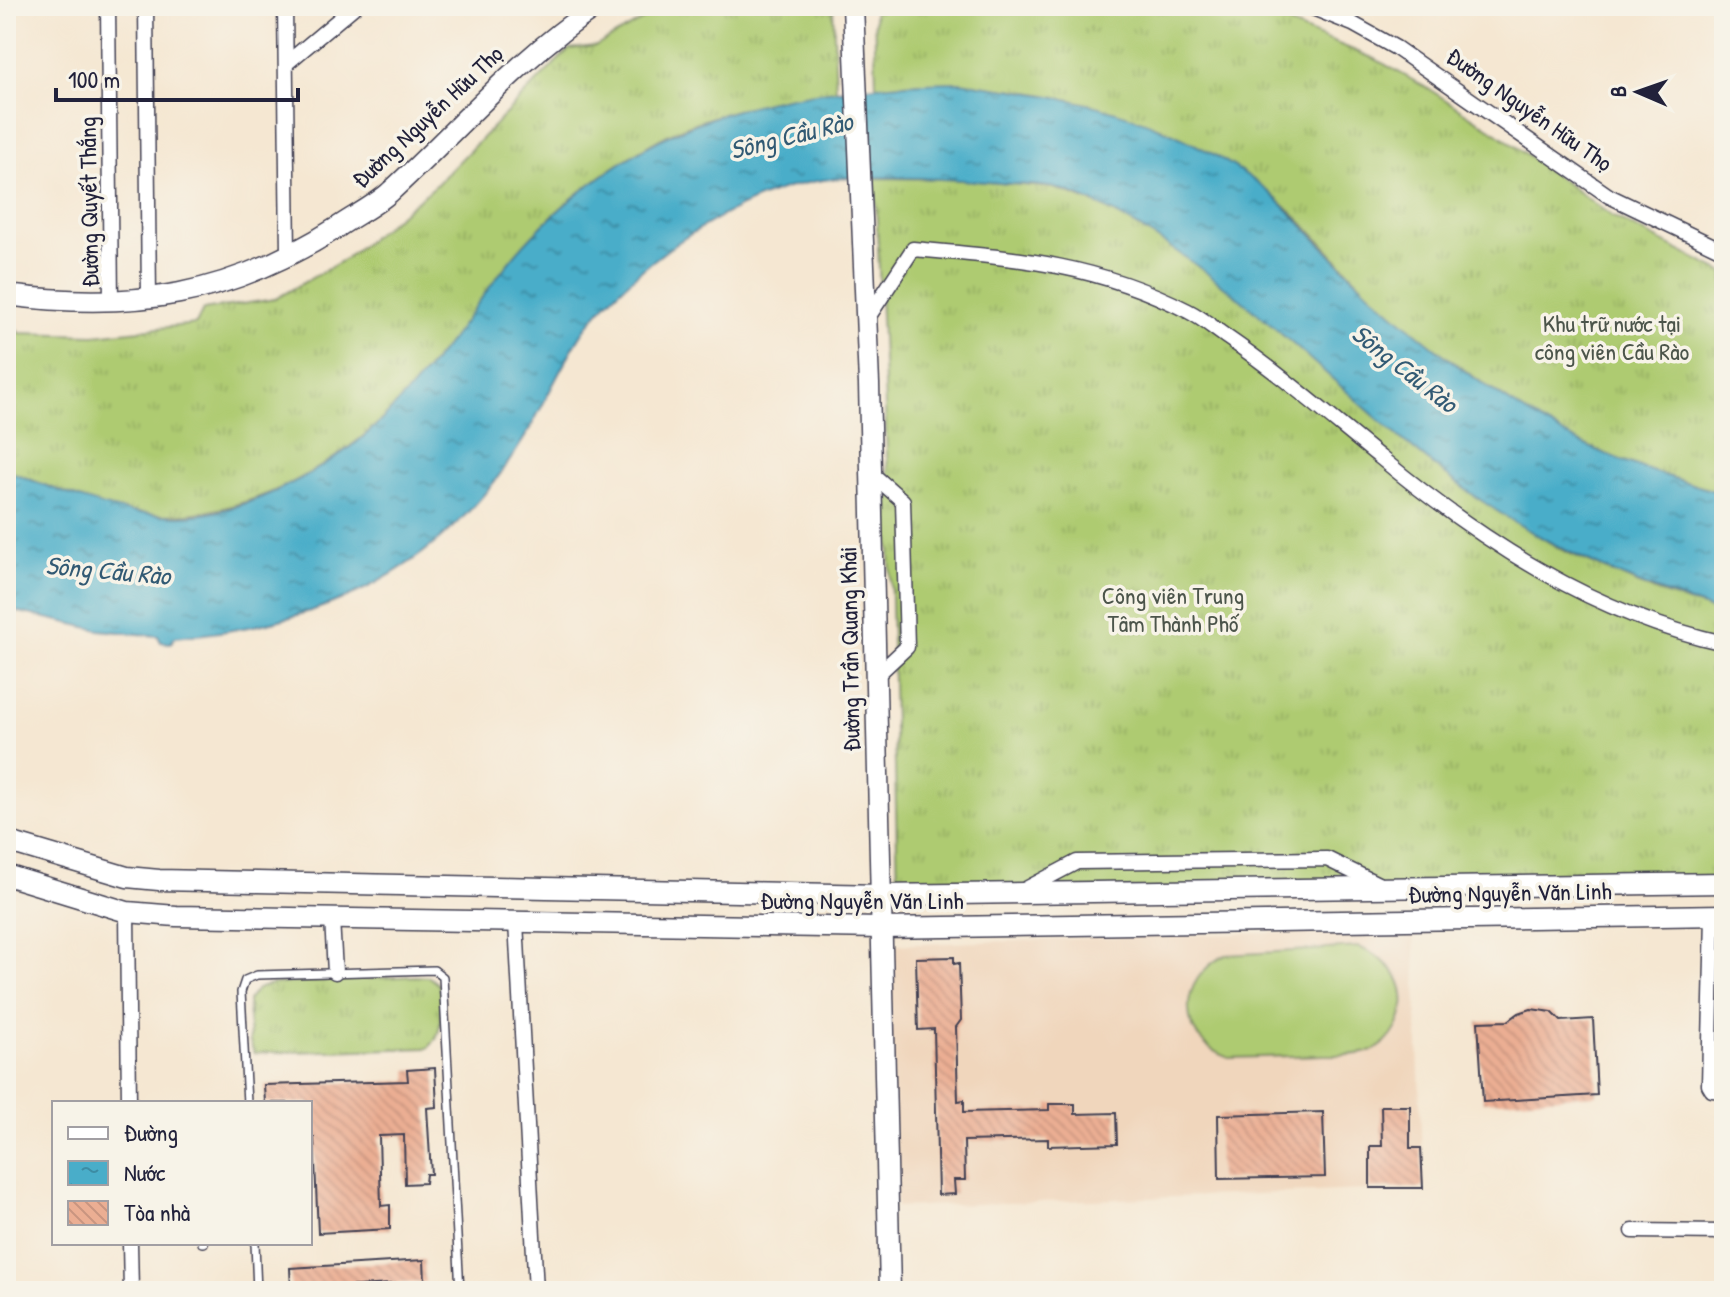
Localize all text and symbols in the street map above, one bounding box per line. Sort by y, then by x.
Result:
street label: Đường Nguyễn Hữu Thọ [345,37,510,194]
street label: Đường Nguyễn Hữu Thọ [1441,40,1620,178]
scale bar [56,52,298,102]
north arrow [1598,52,1678,132]
text: 100 m [68,63,120,95]
text: B [1603,85,1633,97]
water label: Sông Cầu Rào [726,102,859,168]
street label: Đường Quyết Thắng [71,116,105,288]
park label: Khu trữ nước tại công viên Cầu Rào [1535,307,1690,367]
water label: Sông Cầu Rào [1344,316,1467,423]
street label: Đường Trần Quang Khải [831,546,867,752]
water label: Sông Cầu Rào [44,547,174,594]
park label: Công viên Trung Tâm Thành Phố [1102,579,1244,639]
street label: Đường Nguyễn Văn Linh [1408,874,1612,910]
street label: Đường Nguyễn Văn Linh [760,884,964,916]
legend [52,1101,312,1245]
text: Đường [124,1116,178,1148]
text: Nước [124,1156,166,1188]
text: Tòa nhà [124,1196,190,1228]

